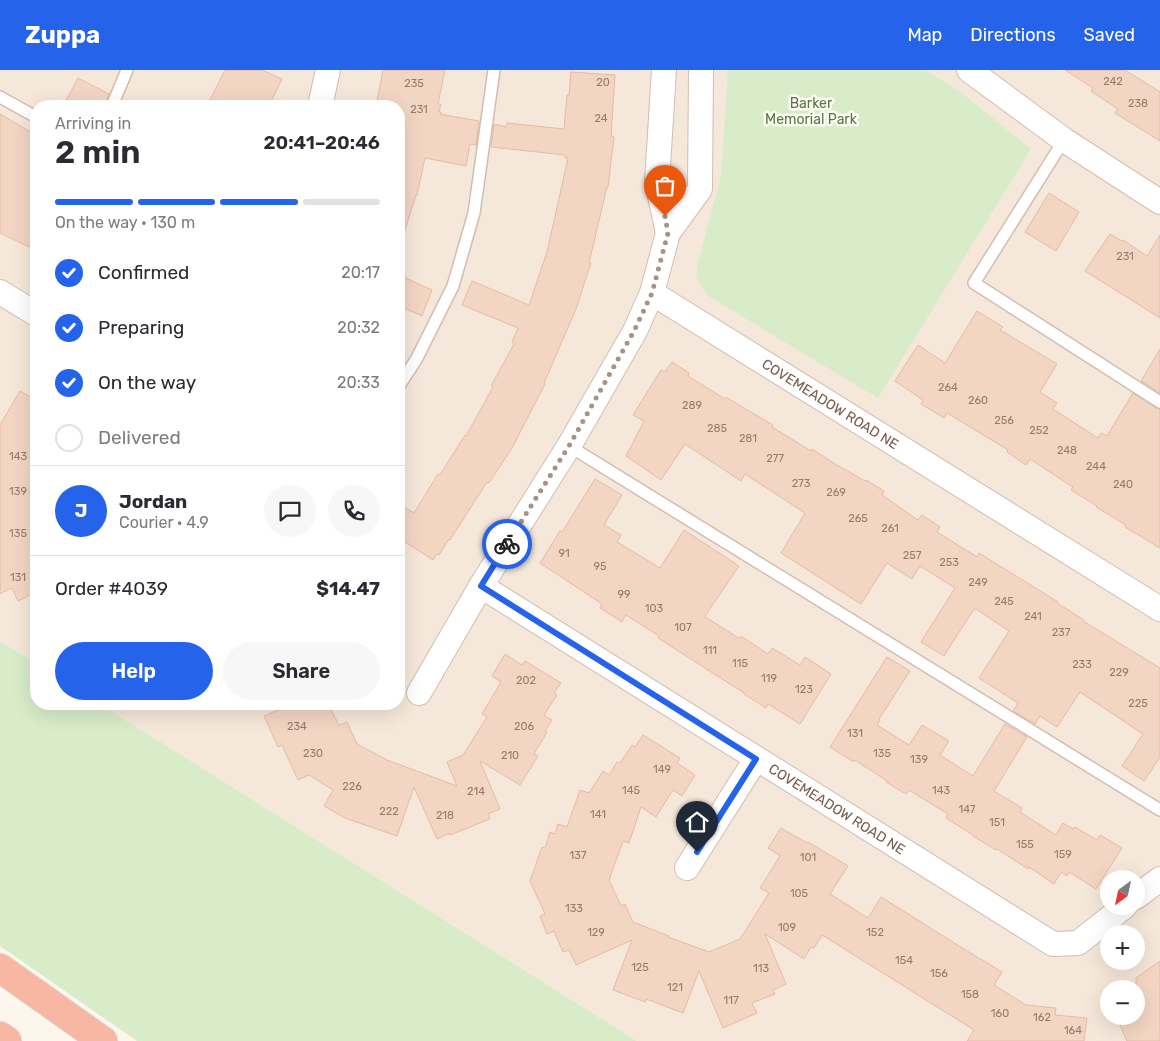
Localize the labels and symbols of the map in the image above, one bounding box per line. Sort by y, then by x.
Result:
house number: 242 [1103,75,1123,88]
house number: 20 [596,76,610,89]
house number: 235 [404,77,424,90]
park label: Barker Memorial Park [765,95,858,128]
house number: 238 [1128,97,1148,110]
house number: 231 [410,103,428,116]
house number: 24 [594,112,608,125]
pin [644,165,686,216]
house number: 231 [1116,250,1134,263]
street label: COVEMEADOW ROAD NE [759,355,902,453]
house number: 264 [938,381,958,394]
house number: 260 [968,394,988,407]
house number: 289 [682,399,702,412]
house number: 256 [994,414,1014,427]
house number: 285 [707,422,727,435]
house number: 252 [1029,424,1049,437]
house number: 281 [739,432,757,445]
house number: 248 [1057,444,1077,457]
house number: 143 [9,450,27,463]
house number: 277 [766,452,784,465]
house number: 244 [1086,460,1106,473]
house number: 273 [792,477,811,490]
house number: 240 [1113,478,1133,491]
house number: 139 [9,485,27,498]
house number: 269 [826,486,846,499]
house number: 265 [848,512,868,525]
courier [482,519,532,569]
house number: 261 [881,522,899,535]
house number: 135 [9,527,27,540]
house number: 91 [558,547,570,560]
house number: 257 [903,549,922,562]
house number: 253 [939,556,959,569]
house number: 95 [593,560,607,573]
house number: 131 [10,571,26,584]
house number: 249 [968,576,988,589]
house number: 99 [617,588,631,601]
house number: 245 [994,595,1014,608]
house number: 103 [645,602,664,615]
house number: 241 [1024,610,1042,623]
house number: 107 [674,621,692,634]
house number: 237 [1052,626,1071,639]
house number: 111 [703,644,717,657]
house number: 115 [732,657,748,670]
house number: 233 [1072,658,1092,671]
house number: 229 [1109,666,1129,679]
house number: 119 [761,672,777,685]
house number: 202 [516,674,536,687]
house number: 123 [795,683,813,696]
house number: 225 [1128,697,1148,710]
house number: 234 [287,720,307,733]
house number: 206 [514,720,534,733]
house number: 131 [847,727,863,740]
house number: 230 [303,747,323,760]
house number: 135 [873,747,891,760]
house number: 210 [501,749,519,762]
house number: 139 [910,753,928,766]
street label: COVEMEADOW ROAD NE [766,760,908,858]
house number: 149 [653,763,671,776]
house number: 226 [342,780,362,793]
house number: 145 [622,784,640,797]
house number: 143 [932,784,950,797]
house number: 214 [467,785,485,798]
pin [676,801,718,852]
house number: 147 [959,803,976,816]
house number: 222 [379,805,399,818]
house number: 141 [590,808,606,821]
house number: 218 [436,809,454,822]
house number: 151 [989,816,1005,829]
house number: 155 [1016,838,1034,851]
house number: 159 [1054,848,1072,861]
house number: 137 [570,849,587,862]
house number: 101 [800,851,816,864]
north arrow [1100,870,1145,915]
house number: 105 [790,887,809,900]
house number: 133 [565,902,583,915]
house number: 109 [778,921,796,934]
house number: 129 [587,926,605,939]
house number: 152 [866,926,884,939]
house number: 154 [895,954,913,967]
house number: 125 [631,961,649,974]
house number: 113 [753,962,769,975]
house number: 156 [930,967,948,980]
house number: 121 [667,981,683,994]
house number: 158 [961,988,979,1001]
house number: 117 [723,994,739,1007]
house number: 160 [991,1007,1009,1020]
house number: 162 [1033,1011,1051,1024]
house number: 164 [1064,1024,1082,1037]

